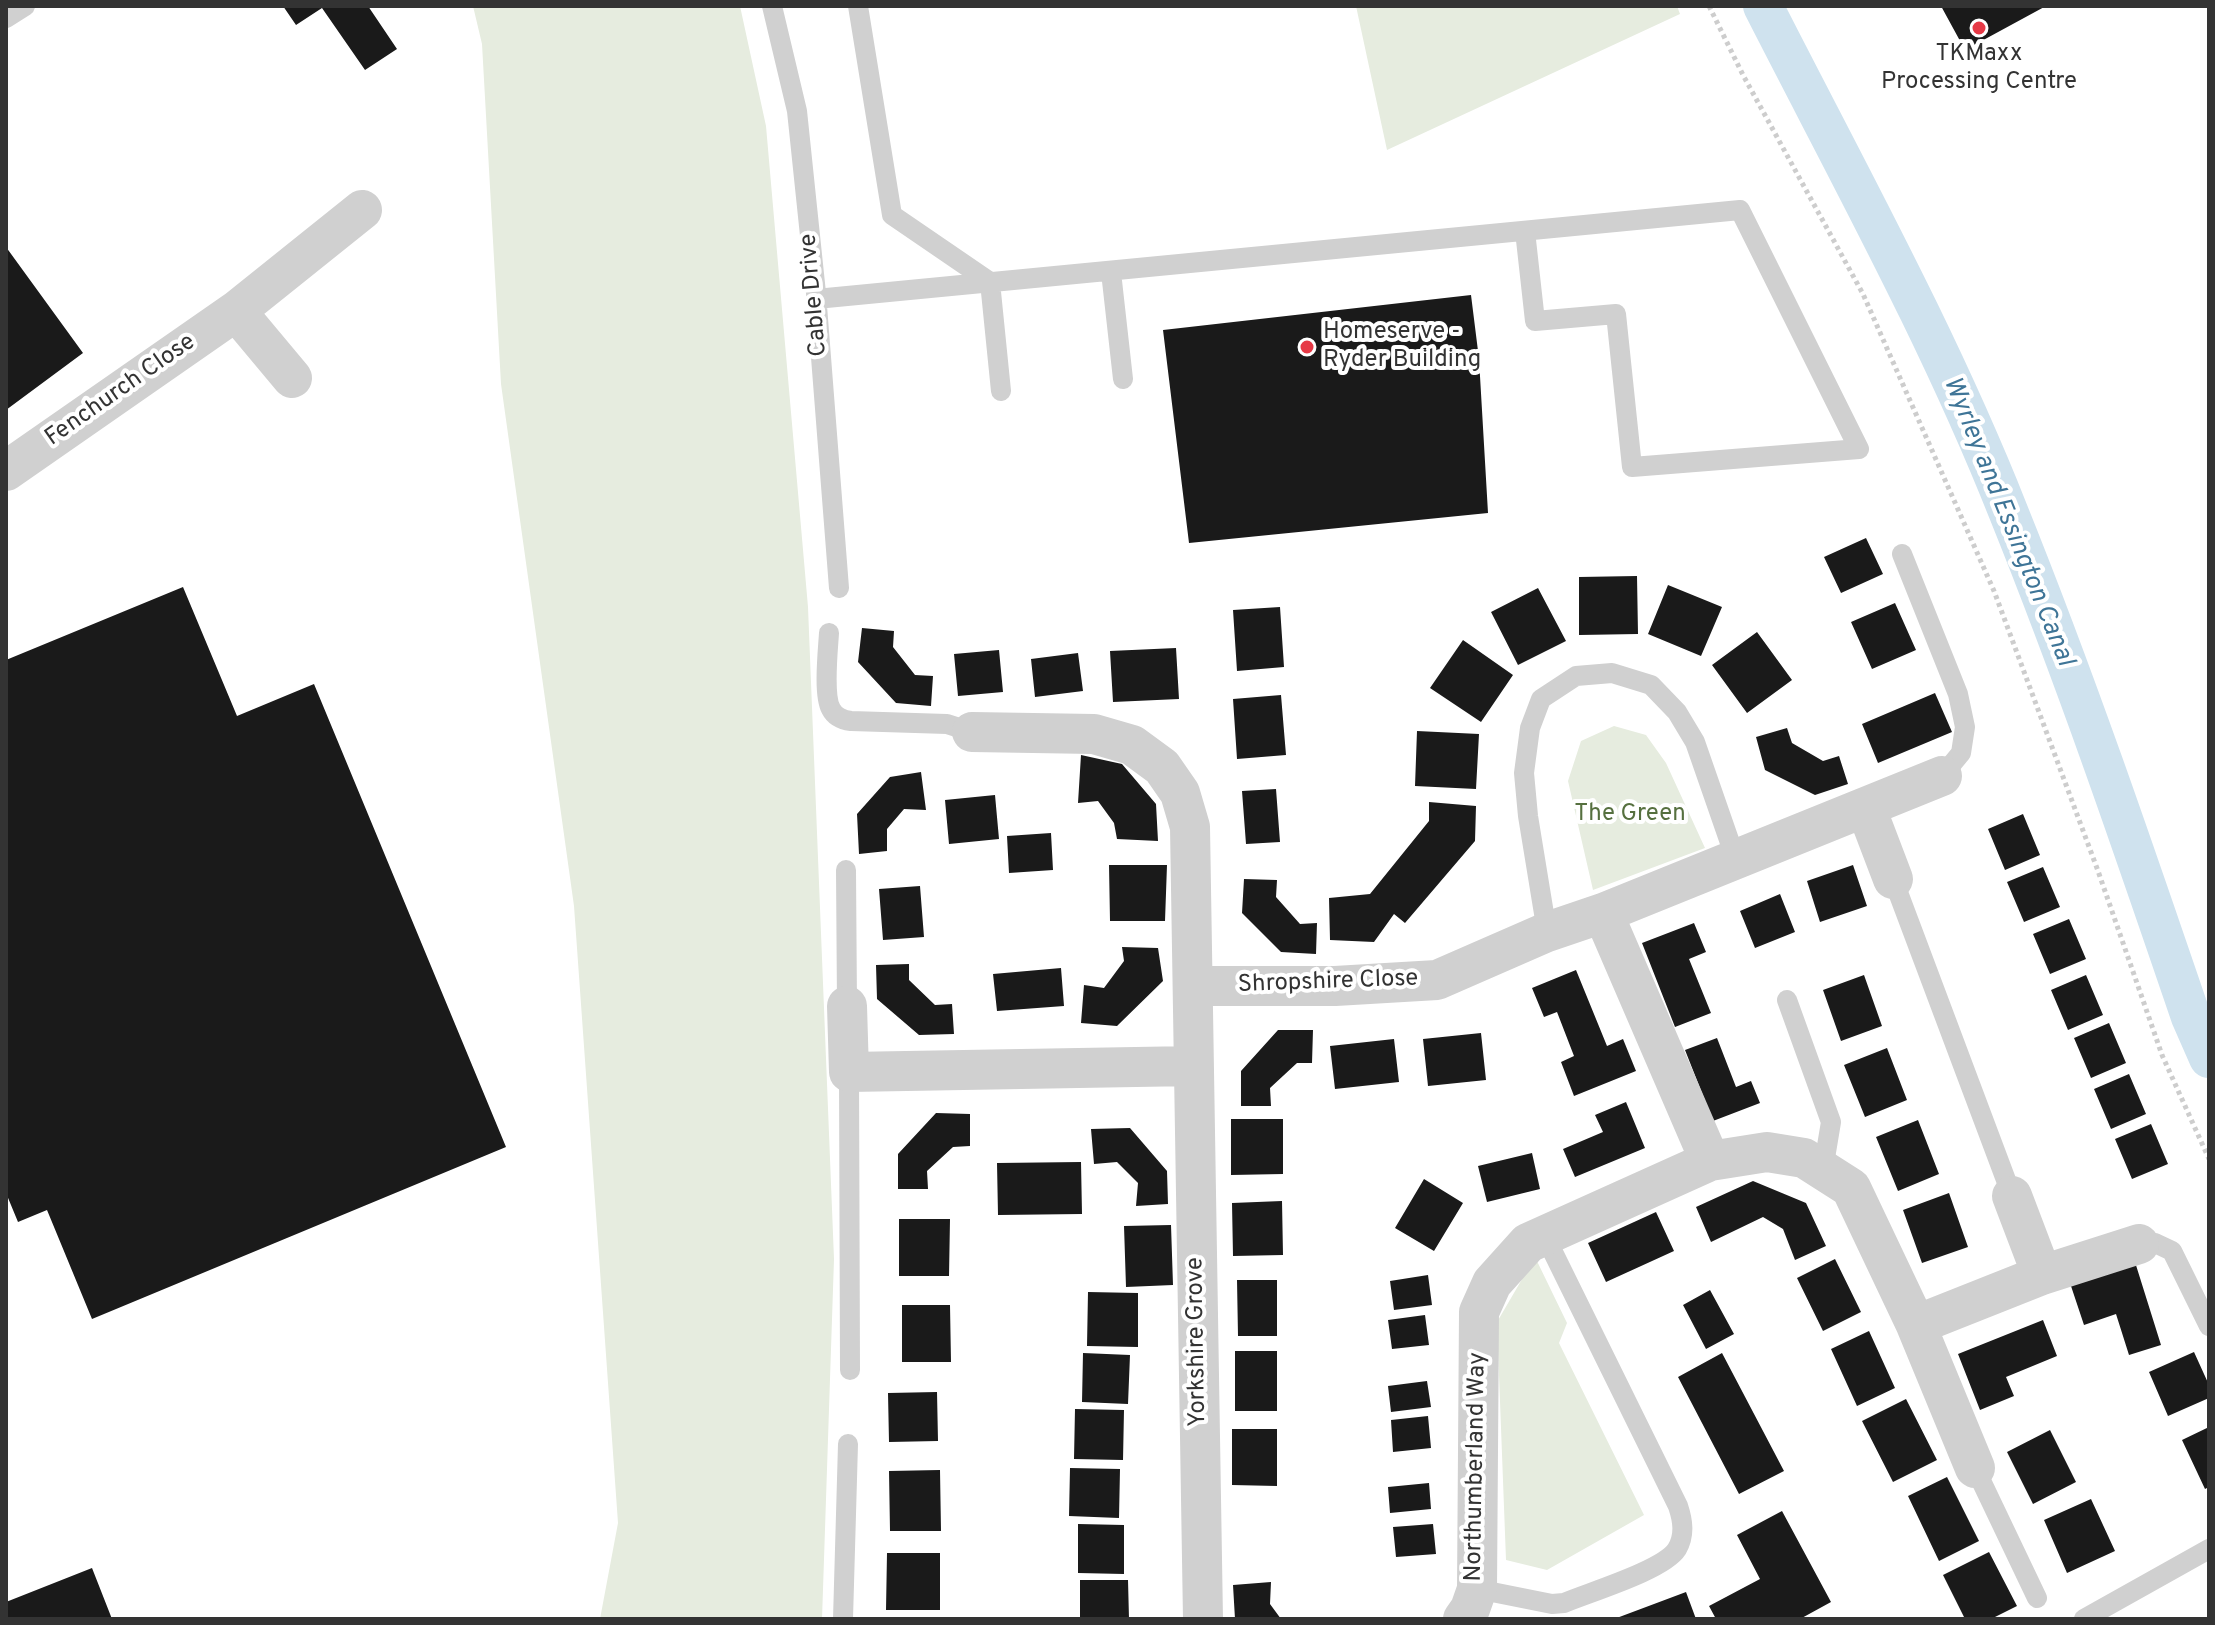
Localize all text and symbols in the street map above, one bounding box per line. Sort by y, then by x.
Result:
marker: TKMaxx Processing Centre [1970,19,1988,37]
place label: TKMaxx Processing Centre [1881,41,2077,97]
street label: Cable Drive [795,232,835,358]
place label: Homeserve - Ryder Building [1323,319,1481,375]
street label: Fenchurch Close [40,329,202,453]
marker: Homeserve - Ryder Building [1298,338,1316,356]
water label: Wyrley and Essington Canal [1935,373,2079,671]
park label: The Green [1574,801,1686,829]
street label: Shropshire Close [1237,965,1419,1001]
street label: Yorkshire Grove [1182,1257,1214,1427]
street label: Northumberland Way [1461,1352,1493,1582]

